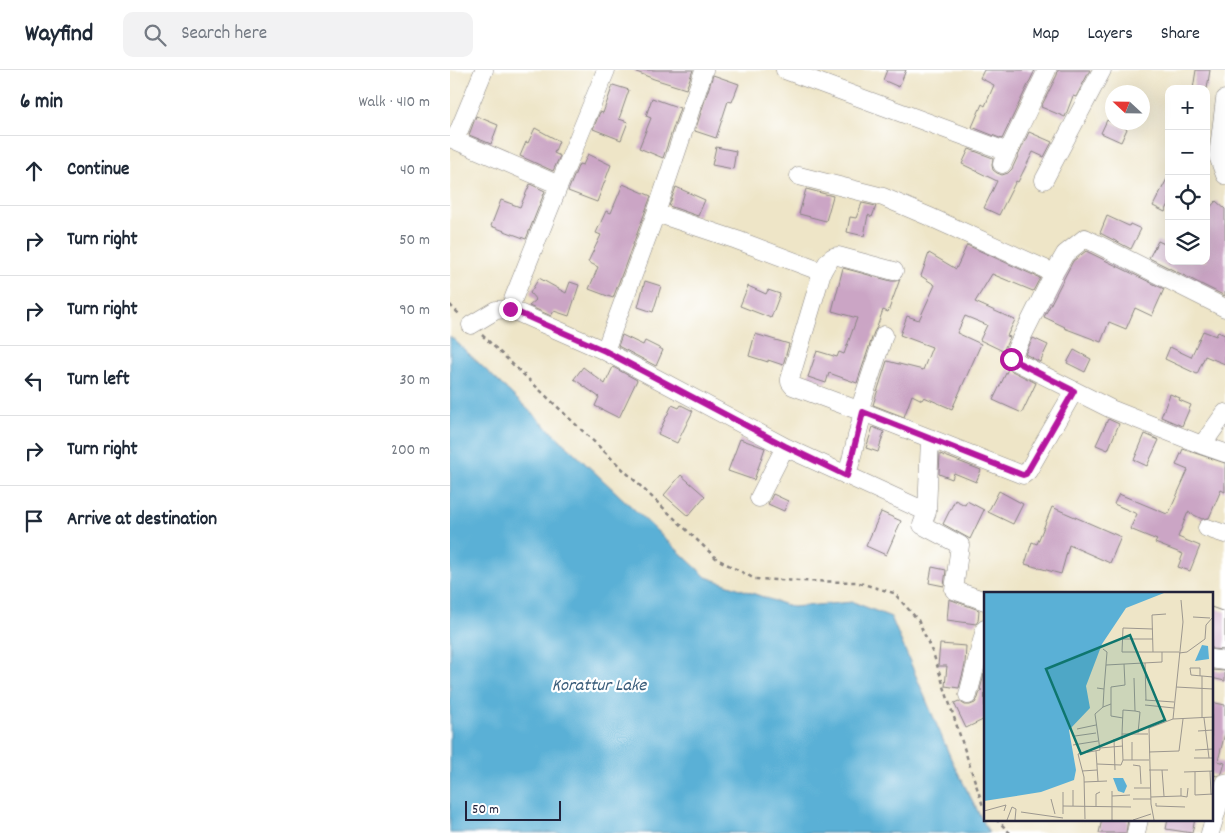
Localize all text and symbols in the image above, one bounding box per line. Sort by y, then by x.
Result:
search box [123,12,473,57]
text: Wayfind [25,18,93,52]
icon: search [141,21,169,49]
text: Search here [181,21,267,48]
text: Map [1032,22,1059,47]
text: Layers [1087,22,1133,47]
text: Share [1161,22,1200,47]
north arrow [1105,85,1150,130]
map controls [1165,85,1210,265]
button: + [1165,85,1210,130]
text: 6 min [20,88,63,118]
text: Walk · 410 m [358,91,430,114]
button: − [1165,130,1210,175]
icon: ahead [20,157,48,185]
text: Continue [67,157,129,184]
text: 40 m [400,159,430,182]
button: locate [1165,175,1210,220]
button: layers [1165,220,1210,265]
icon: right [20,227,48,255]
text: Turn right [67,227,138,254]
text: 50 m [399,229,430,252]
icon: right [20,297,48,325]
text: Turn right [67,297,138,324]
route end [499,298,522,321]
text: 90 m [399,299,430,322]
route start [1000,348,1023,371]
icon: left [20,367,48,395]
text: Turn left [67,367,130,394]
text: 30 m [400,369,430,392]
icon: right [20,437,48,465]
text: Turn right [67,437,138,464]
text: 200 m [391,439,430,462]
icon: arrive [20,507,48,535]
text: Arrive at destination [67,507,217,534]
inset map [984,592,1212,820]
water label: Korattur Lake [552,674,647,699]
scale bar [465,798,561,821]
text: 50 m [472,800,499,820]

